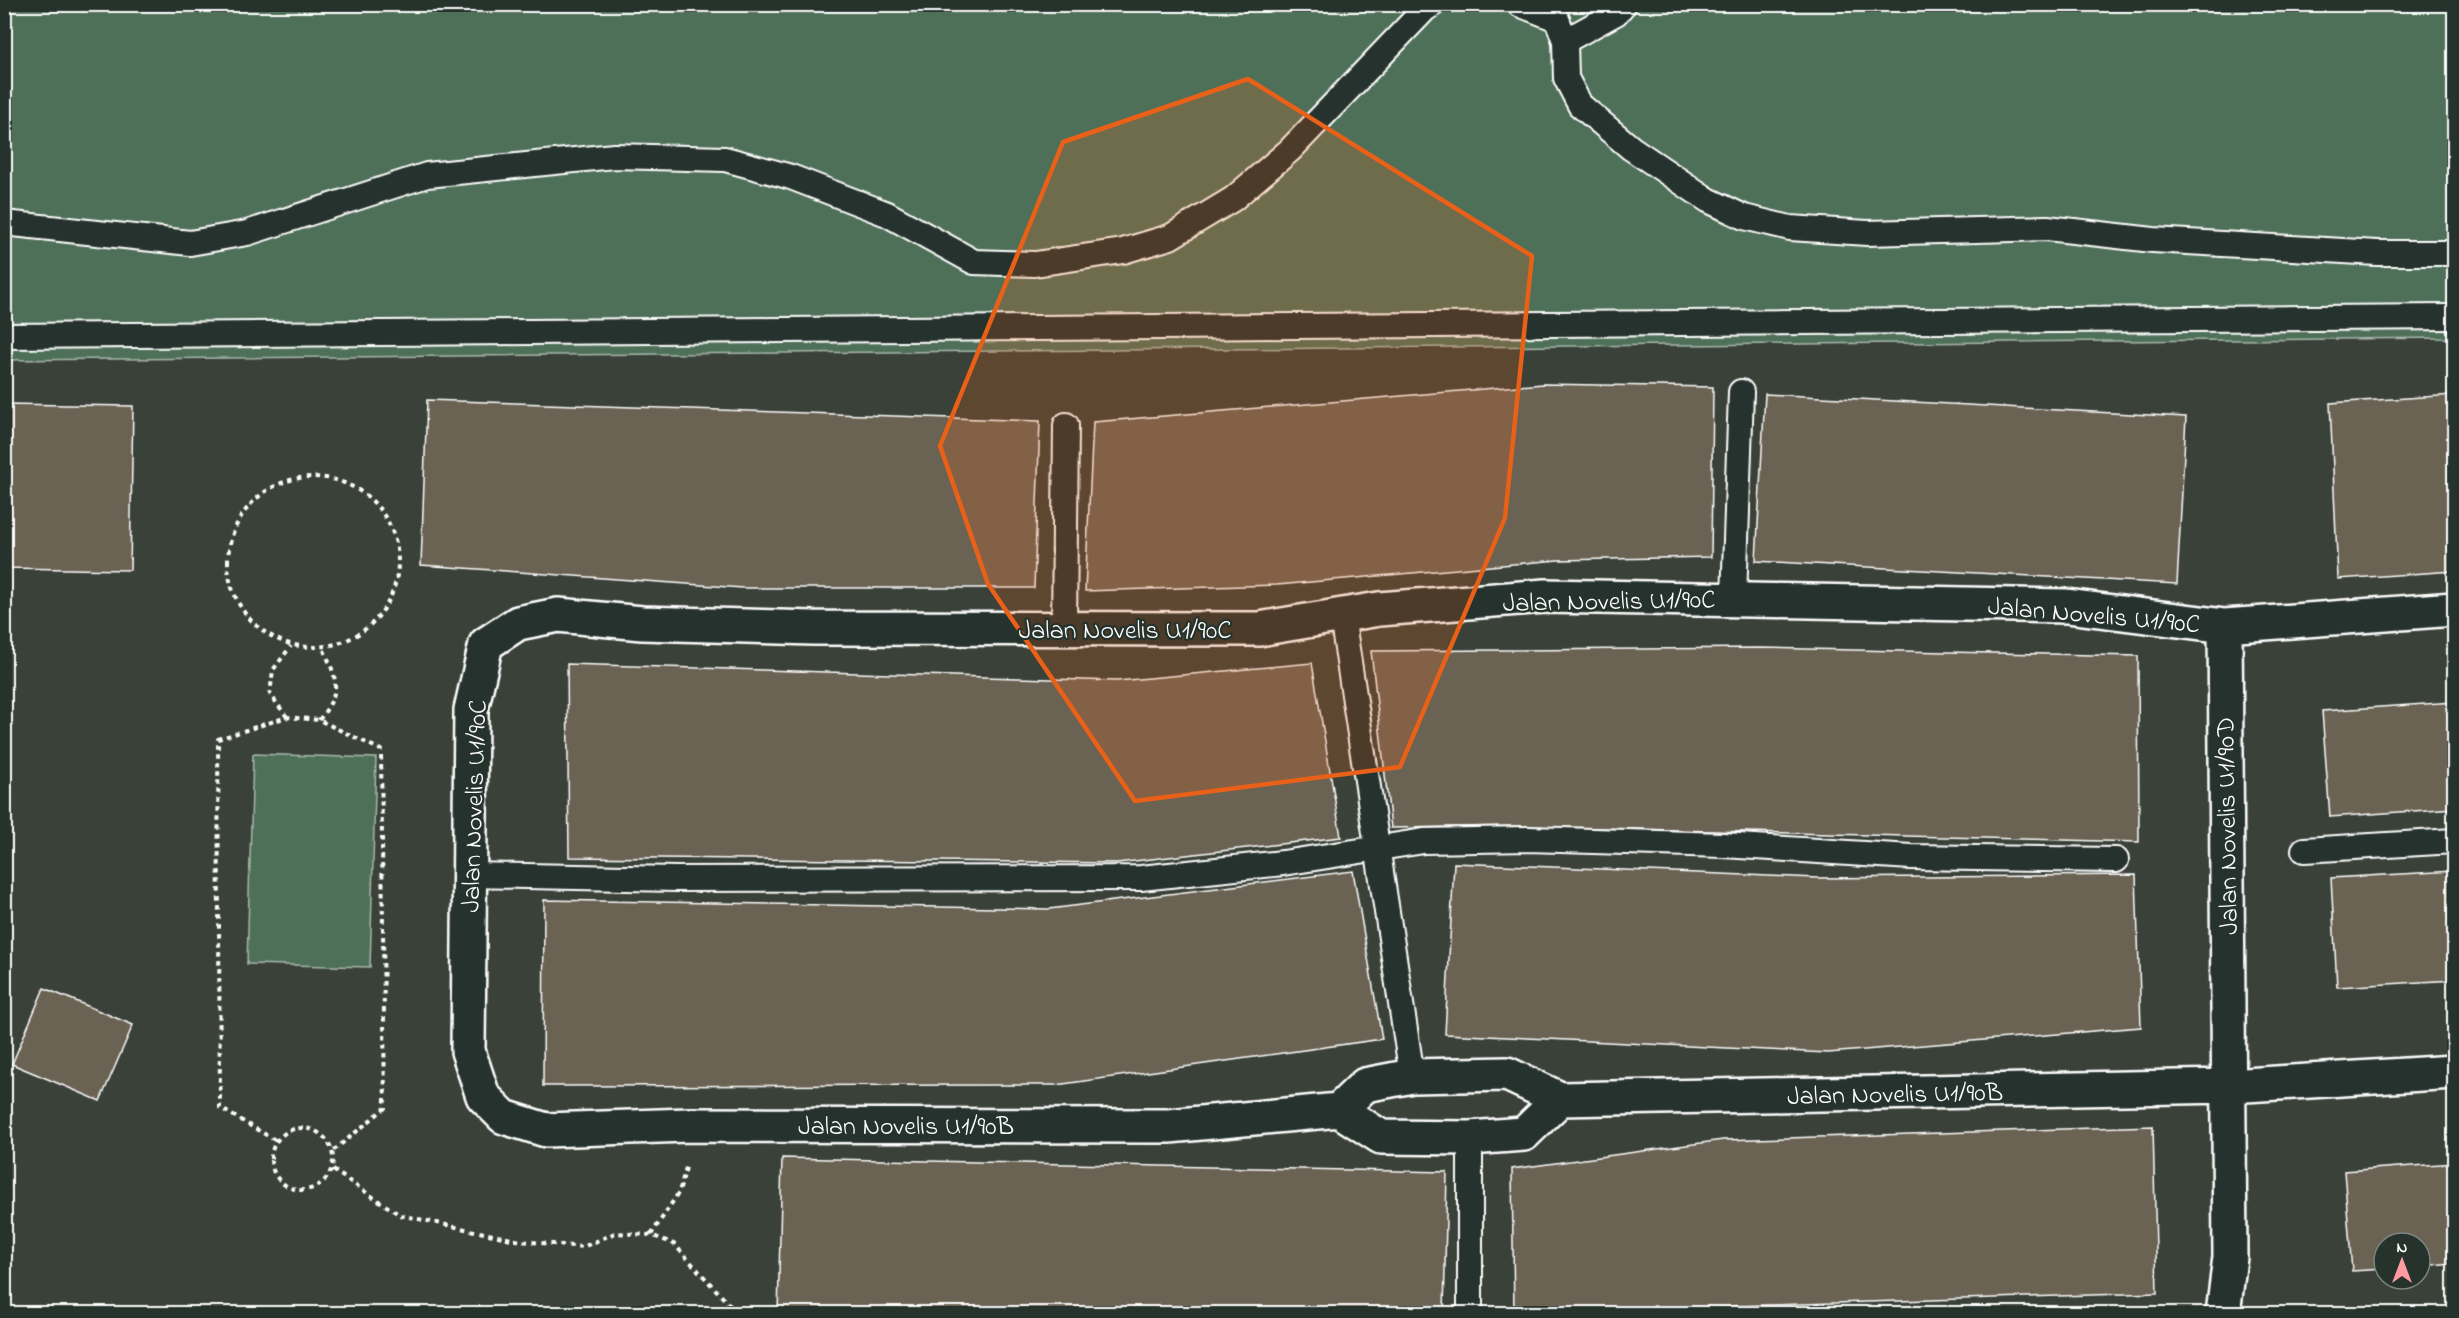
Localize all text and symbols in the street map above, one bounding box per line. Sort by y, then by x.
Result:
street label: Jalan Novelis U1/90C [1502,582,1716,624]
street label: Jalan Novelis U1/90C [1986,589,2201,645]
street label: Jalan Novelis U1/90C [1019,613,1231,651]
street label: Jalan Novelis U1/90C [453,699,499,913]
street label: Jalan Novelis U1/90D [2208,717,2250,935]
street label: Jalan Novelis U1/90B [1787,1075,2003,1117]
street label: Jalan Novelis U1/90B [798,1109,1014,1147]
north arrow [2372,1231,2432,1291]
text: N [2397,1236,2408,1260]

